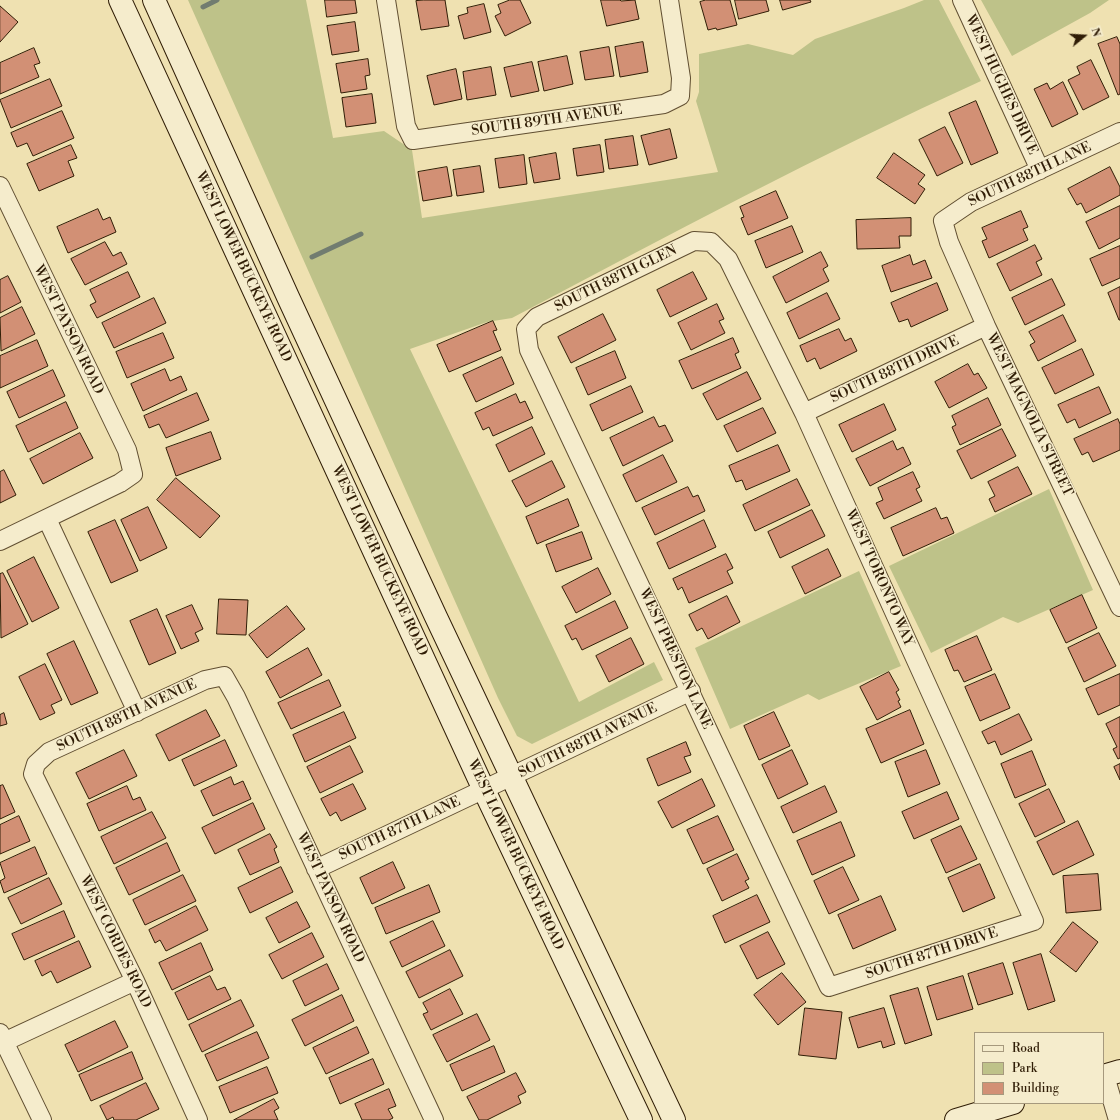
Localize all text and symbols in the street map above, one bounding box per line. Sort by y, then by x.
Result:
street label: WEST HUGHES DRIVE [961,12,1041,158]
north arrow [1064,16,1104,56]
text: N [1087,26,1103,39]
street label: SOUTH 89TH AVENUE [470,102,624,140]
street label: SOUTH 88TH LANE [966,139,1094,211]
street label: WEST LOWER BUCKEYE ROAD [191,169,295,365]
street label: SOUTH 88TH GLEN [552,242,680,316]
street label: WEST PAYSON ROAD [29,263,107,397]
street label: WEST MAGNOLIA STREET [982,331,1076,499]
street label: SOUTH 88TH DRIVE [828,333,962,407]
street label: WEST LOWER BUCKEYE ROAD [327,463,431,659]
street label: WEST TORONTO WAY [841,507,917,649]
street label: WEST PRESTON LANE [635,586,715,732]
street label: SOUTH 88TH AVENUE [54,676,200,756]
street label: SOUTH 88TH AVENUE [516,700,660,782]
street label: WEST LOWER BUCKEYE ROAD [463,757,567,953]
street label: SOUTH 87TH LANE [337,793,463,865]
street label: WEST PAYSON ROAD [292,830,368,966]
street label: WEST CORDES ROAD [76,873,154,1011]
street label: SOUTH 87TH DRIVE [864,925,1000,983]
legend [974,1032,1104,1104]
text: Road [1012,1041,1040,1056]
text: Park [1012,1061,1037,1076]
text: Building [1012,1081,1059,1096]

